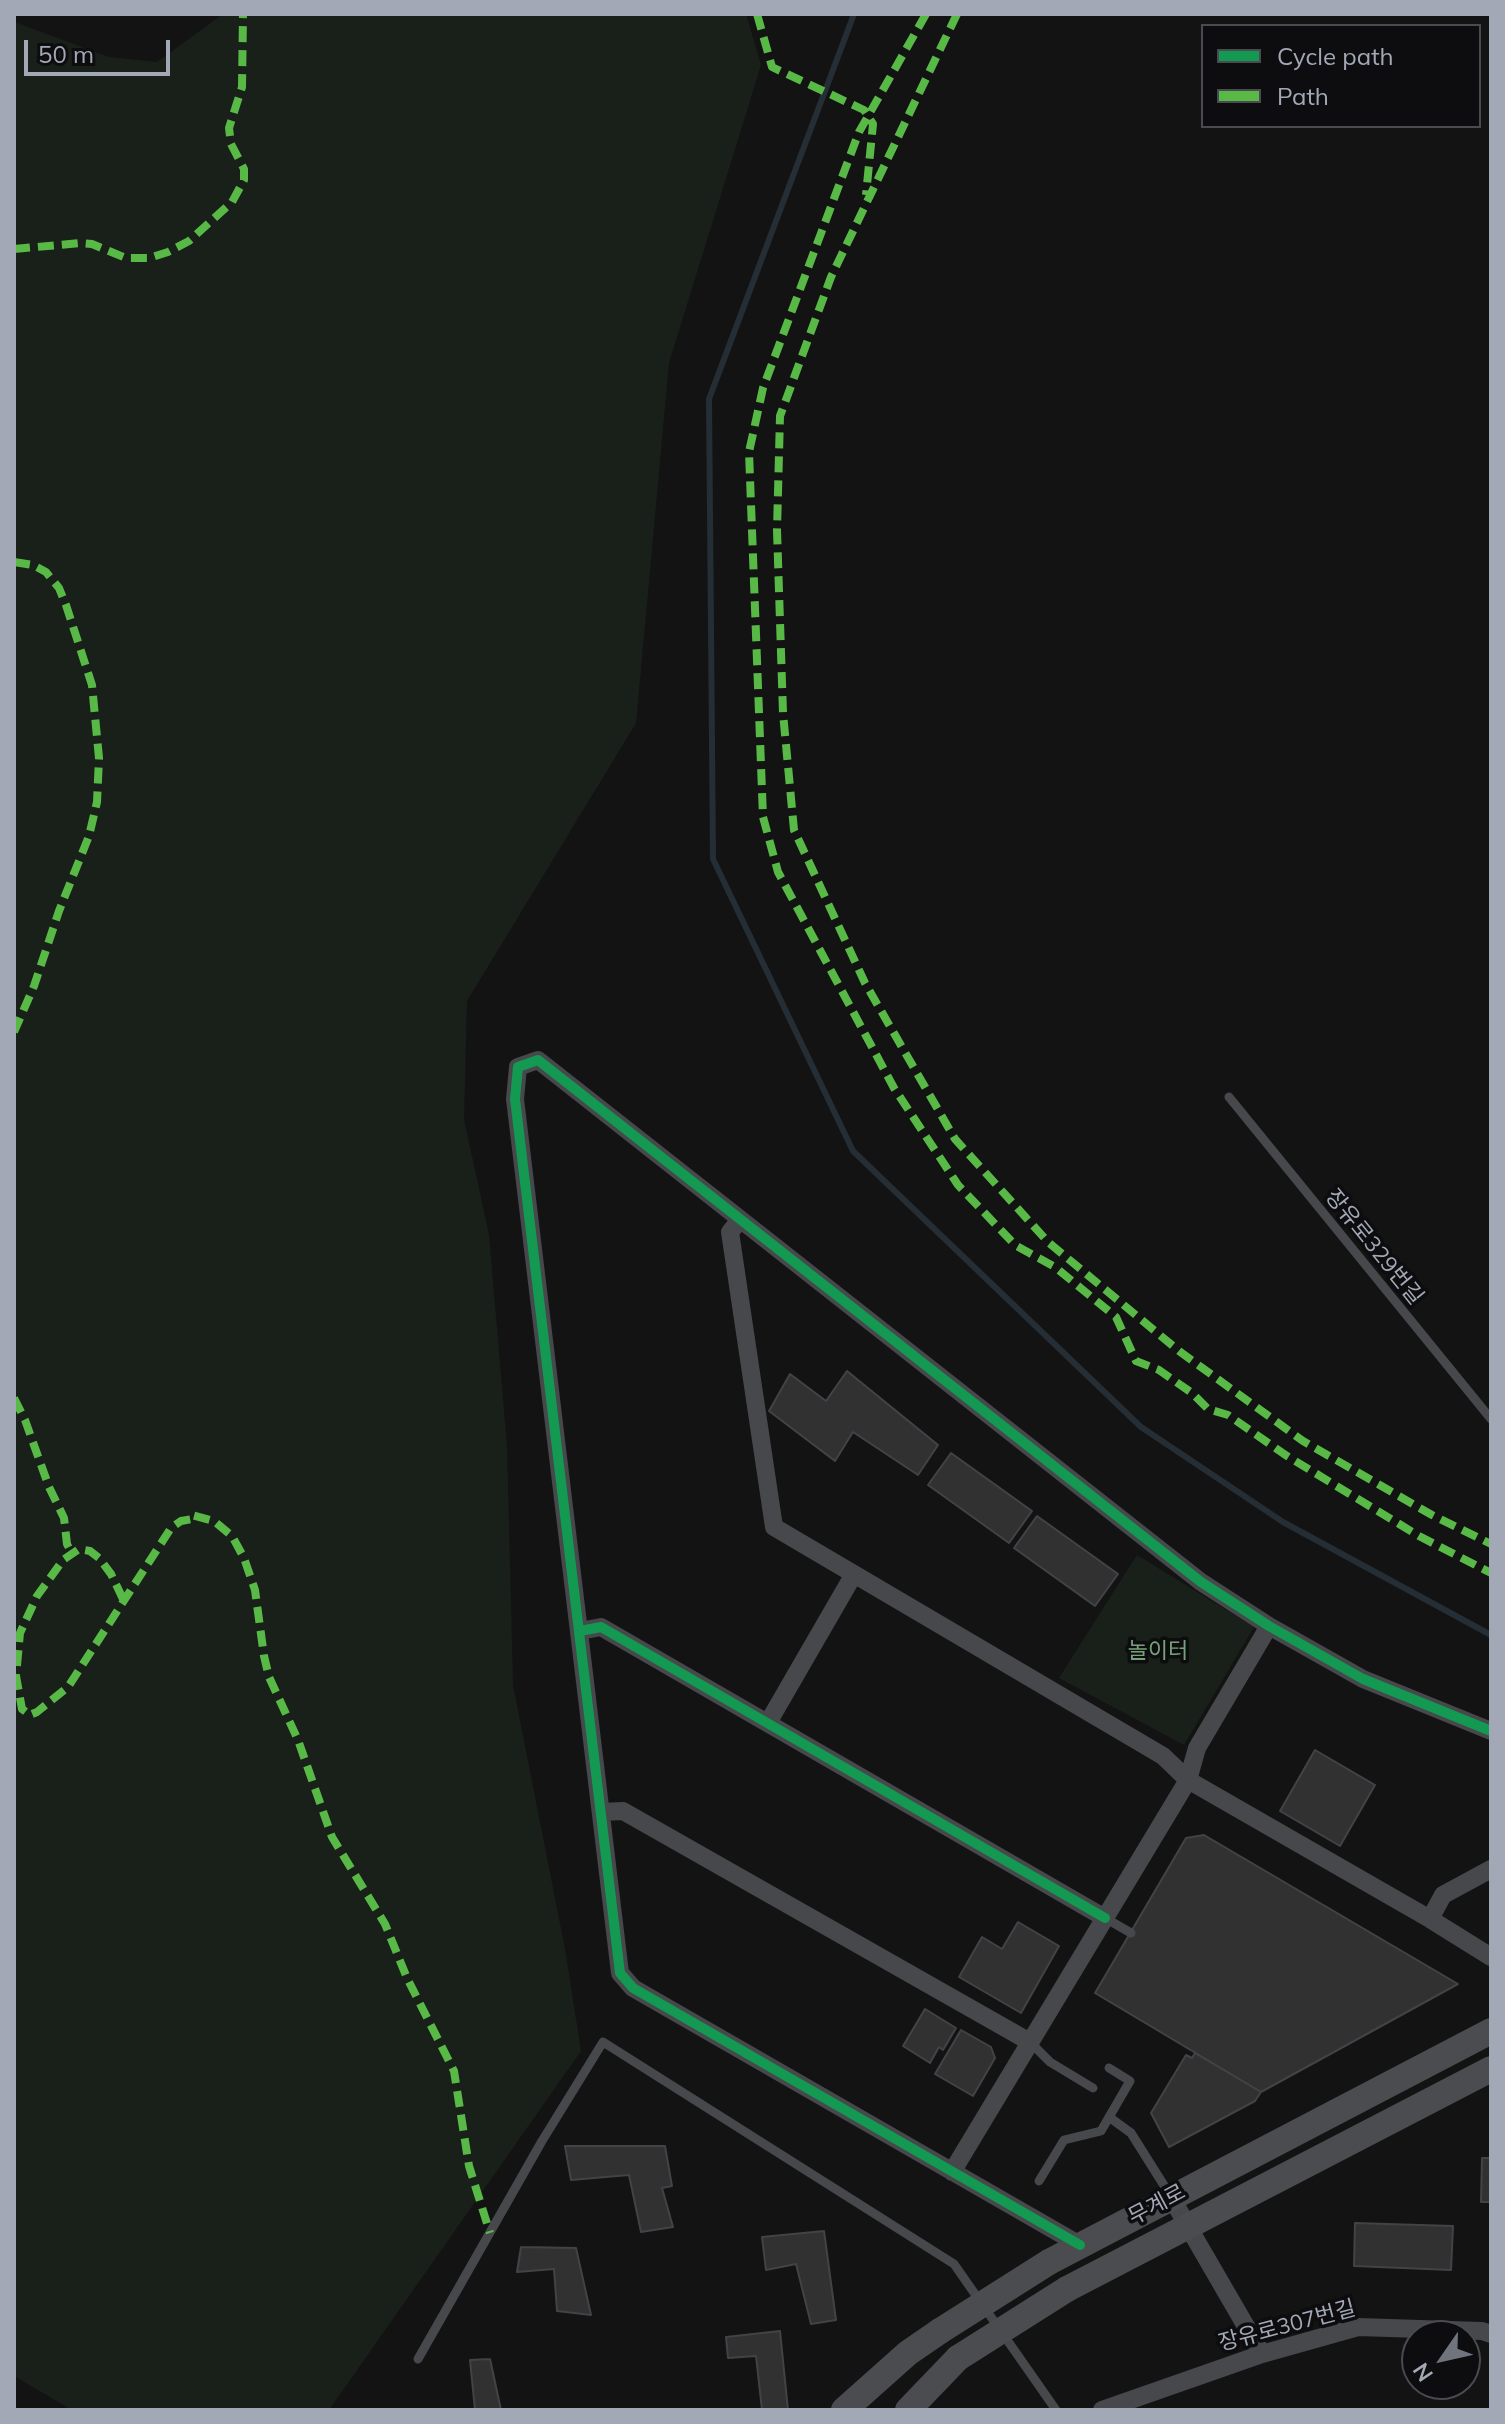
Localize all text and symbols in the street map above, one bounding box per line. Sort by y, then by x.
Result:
scale bar [28,24,174,74]
legend [1201,24,1481,128]
text: 50 m [38,39,94,69]
text: Cycle path [1277,41,1394,71]
text: Path [1277,81,1329,111]
street label: 장유로329번길 [1319,1184,1429,1310]
park label: 놀이터 [1128,1638,1188,1664]
street label: 무계로 [1124,2179,1190,2231]
street label: 장유로307번길 [1216,2295,1358,2357]
north arrow [1401,2320,1481,2400]
text: N [1407,2358,1439,2387]

